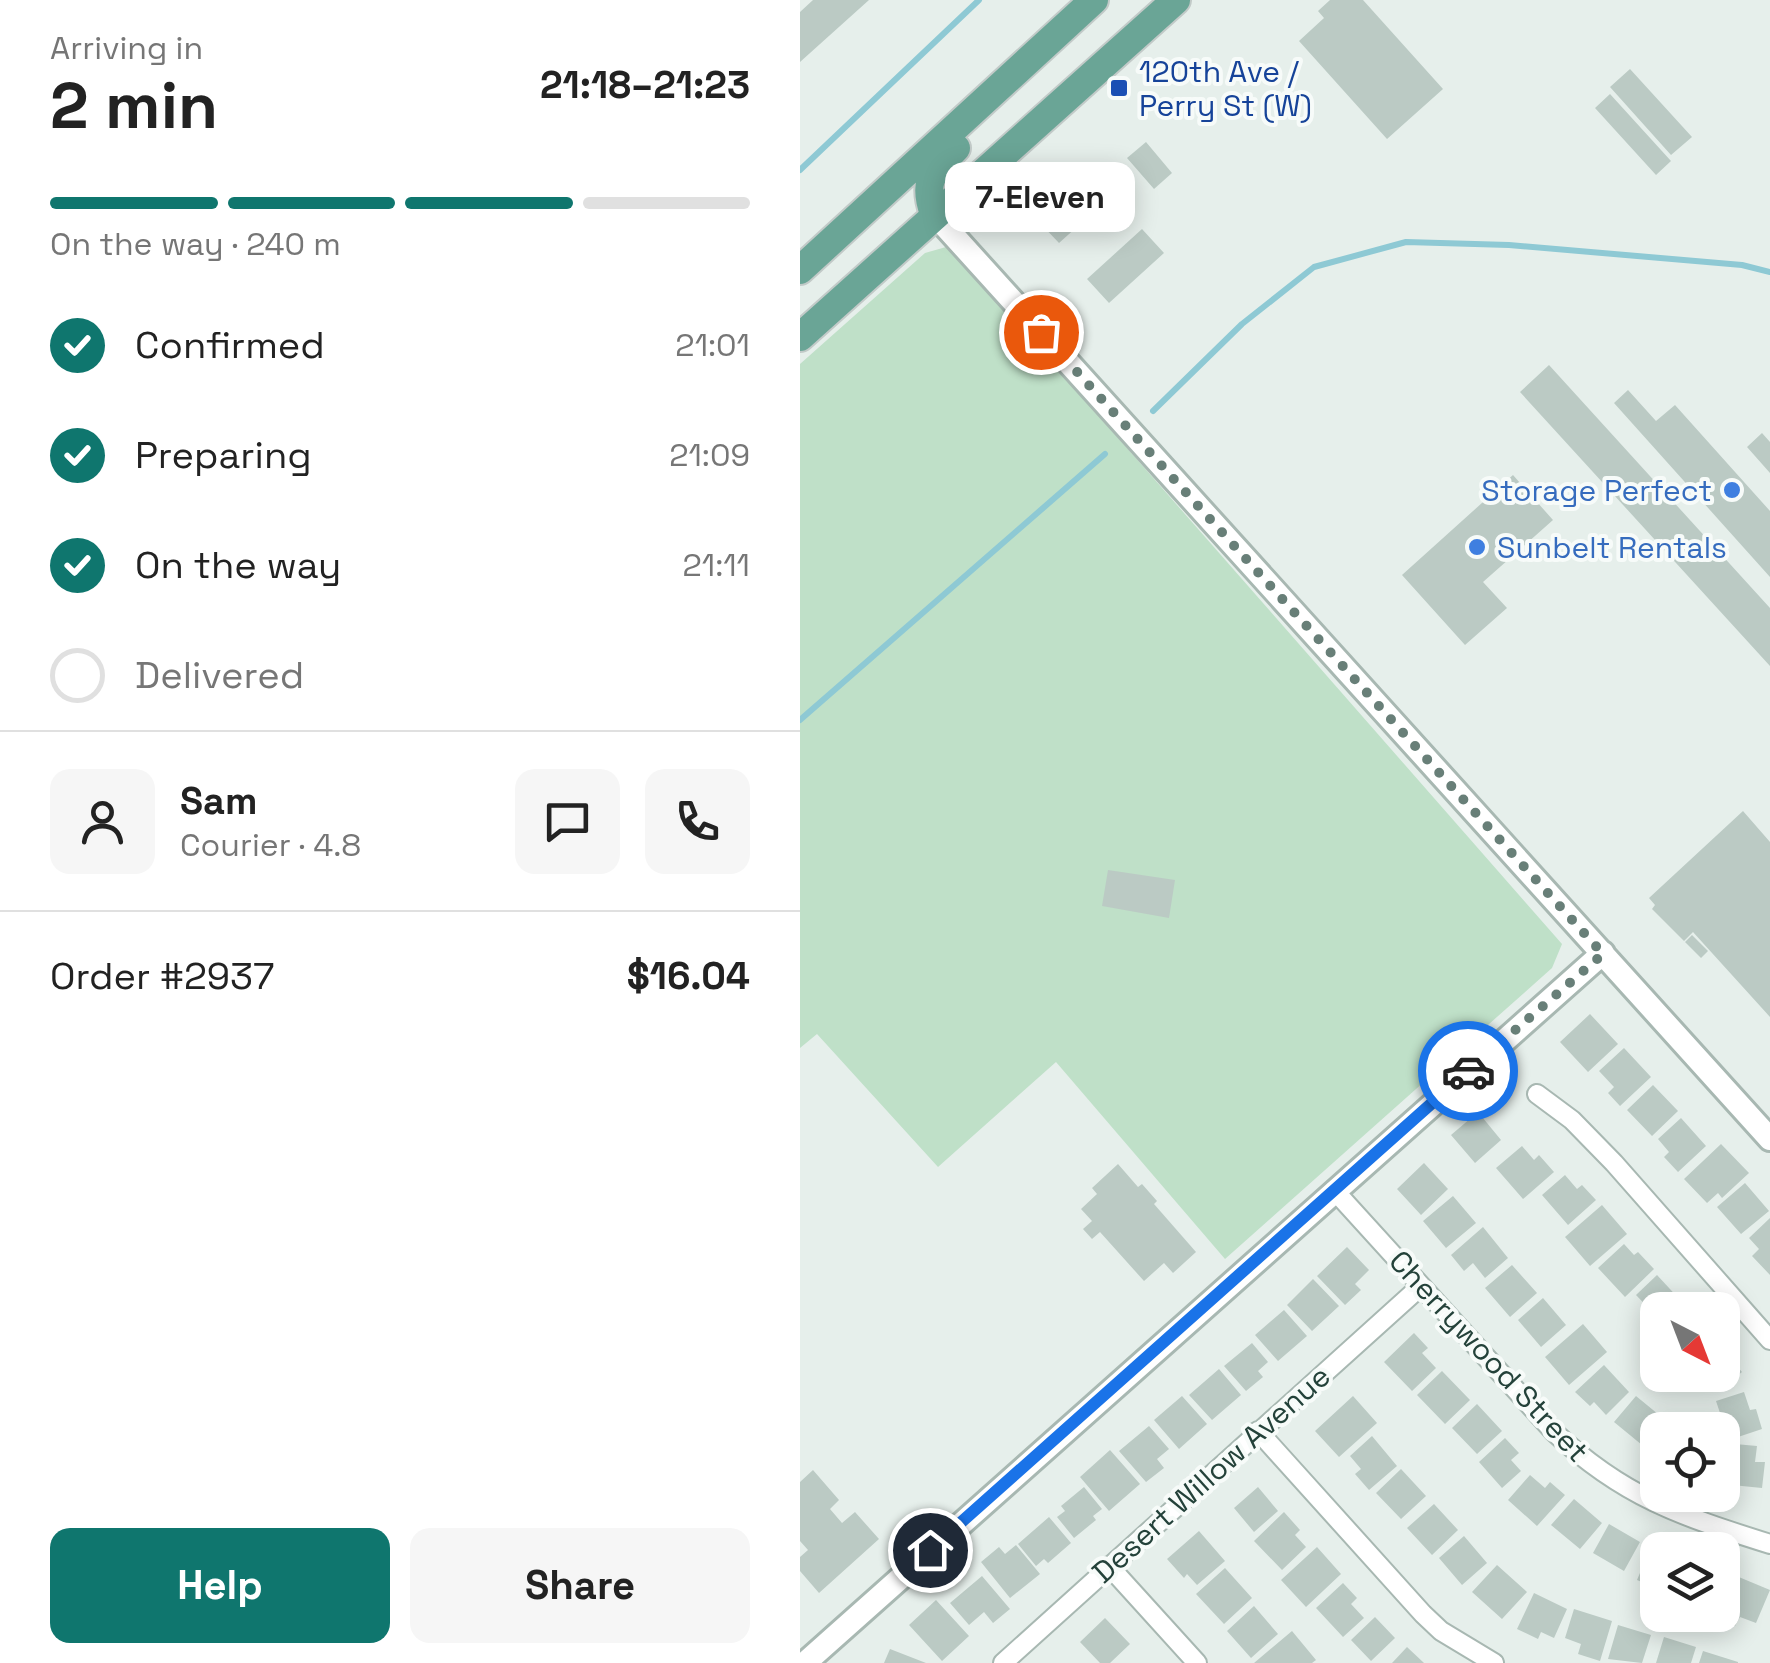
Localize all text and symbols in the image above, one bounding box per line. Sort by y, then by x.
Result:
text: Arriving in [50,28,203,68]
place label: 120th Ave / Perry St (W) [1139,52,1312,125]
text: 21:18–21:23 [540,61,750,109]
text: 2 min [50,64,218,147]
marker: 120th Ave / Perry St (W) [1108,77,1130,99]
callout: 7-Eleven [946,162,1136,232]
text: 7-Eleven [975,177,1105,217]
text: On the way · 240 m [50,224,341,264]
pin [999,290,1084,375]
icon: bag [1014,305,1069,360]
icon: check [50,318,105,373]
text: Confirmed [135,321,325,369]
text: 21:01 [675,325,750,365]
icon: check [50,428,105,483]
text: Preparing [135,431,312,479]
text: 21:09 [669,435,750,475]
place label: Storage Perfect [1481,471,1712,510]
marker: Storage Perfect [1721,479,1743,501]
place label: Sunbelt Rentals [1497,528,1727,567]
marker: Sunbelt Rentals [1466,536,1488,558]
icon: check [50,538,105,593]
text: On the way [135,541,341,589]
text: 21:11 [682,545,750,585]
text: Delivered [135,651,304,699]
button: person [50,769,155,874]
button: chat [515,769,620,874]
button: phone [645,769,750,874]
text: Sam [180,777,257,825]
text: Courier · 4.8 [180,825,361,865]
text: Order #2937 [50,952,274,1000]
text: $16.04 [627,952,750,1000]
courier [1418,1021,1518,1121]
icon: car [1441,1044,1496,1099]
street label: Cherrywood Street [1381,1242,1597,1470]
north arrow [1640,1292,1740,1392]
map controls [1640,1292,1740,1632]
street label: Desert Willow Avenue [1084,1357,1338,1591]
button: locate [1640,1412,1740,1512]
pin [888,1508,973,1593]
icon: home [903,1523,958,1578]
button: Help [50,1528,390,1643]
button: Share [410,1528,750,1643]
button: layers [1640,1532,1740,1632]

